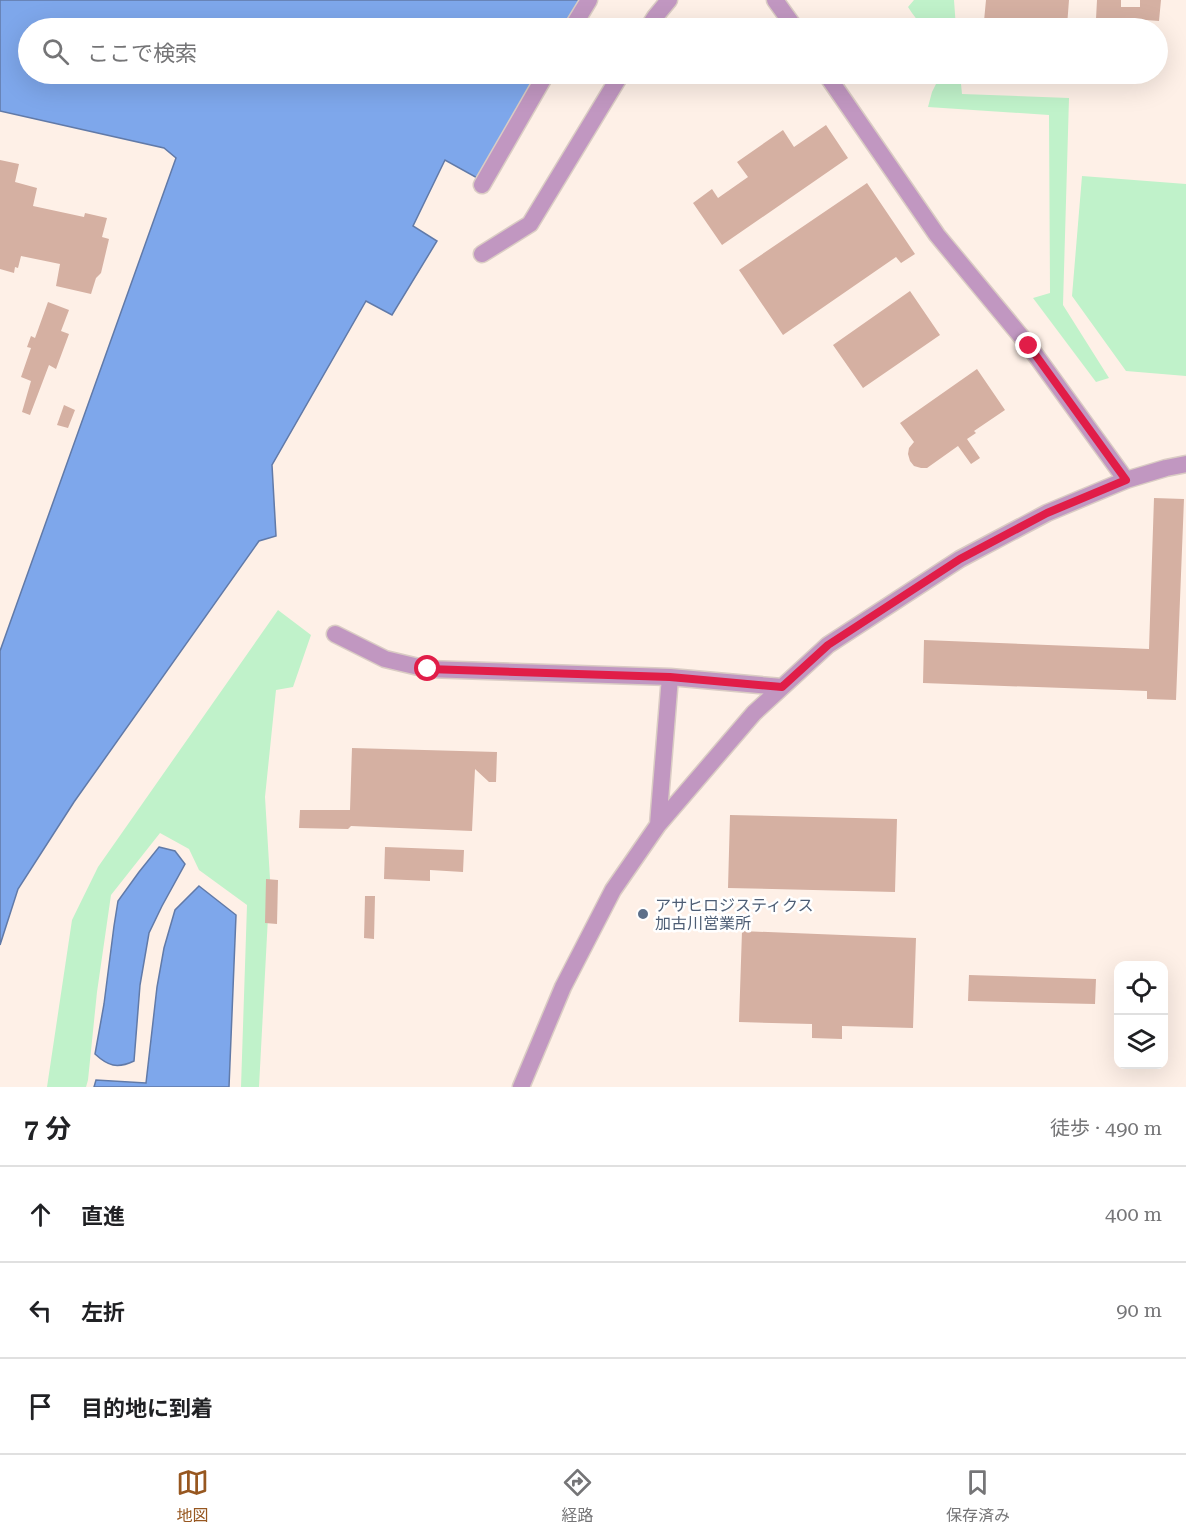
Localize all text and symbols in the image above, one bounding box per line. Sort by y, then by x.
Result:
search box [18,18,1168,84]
icon: search [39,35,72,68]
text: ここで検索 [87,41,197,66]
route end [1015,332,1041,358]
route start [414,655,440,681]
place label: アサヒロジスティクス 加古川営業所 [655,896,814,933]
marker: アサヒロジスティクス 加古川営業所 [636,907,650,921]
map controls [1114,961,1168,1069]
button: locate [1114,961,1168,1015]
button: layers [1114,1015,1168,1069]
text: 7 分 [24,1114,71,1144]
text: 徒歩 · 490 m [1050,1116,1162,1140]
icon: ahead [24,1198,57,1231]
text: 400 m [1105,1202,1162,1226]
text: 直進 [81,1204,125,1229]
icon: left [24,1294,57,1327]
text: 90 m [1116,1298,1162,1322]
text: 左折 [81,1300,125,1325]
icon: arrive [24,1390,57,1423]
text: 目的地に到着 [81,1396,213,1421]
tab: 地図 [176,1466,209,1526]
tab: 経路 [561,1466,594,1526]
tab: 保存済み [946,1466,1010,1526]

